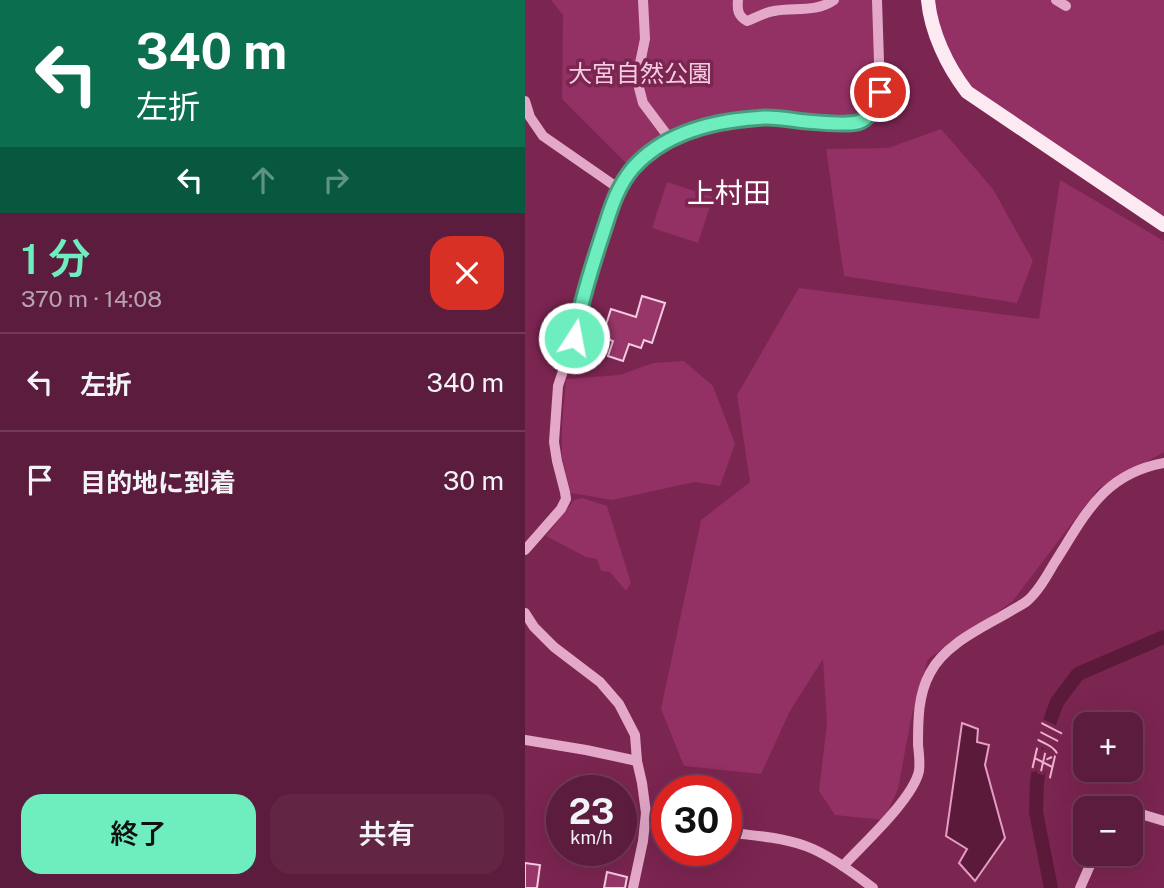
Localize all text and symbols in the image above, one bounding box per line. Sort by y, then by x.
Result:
text: 340 m [136,22,287,80]
icon: left [21,28,112,119]
park label: 大宮自然公園 [568,59,712,87]
pin [850,62,910,122]
icon: arrive [861,73,899,111]
text: 左折 [136,88,200,125]
icon: left [171,161,209,199]
icon: ahead [244,161,282,199]
icon: right [317,161,355,199]
district label: 上村田 [687,176,771,209]
text: 1 分 [21,234,90,283]
button: close [430,236,504,310]
text: 370 m · 14:08 [21,285,162,312]
position arrow [537,301,611,375]
icon: left [21,363,59,401]
text: 340 m [427,367,504,398]
text: 左折 [80,369,132,400]
icon: arrive [21,461,59,499]
text: 30 m [443,465,504,496]
text: 目的地に到着 [80,467,236,498]
map controls [1073,712,1143,866]
button: + [1073,712,1143,782]
water label: 玉川 [1025,720,1068,781]
speed limit sign: 30 [651,775,742,866]
text: 23 [569,791,614,832]
button: 終了 [21,794,256,874]
button: 共有 [270,794,504,874]
button: − [1073,796,1143,866]
text: km/h [570,827,613,848]

